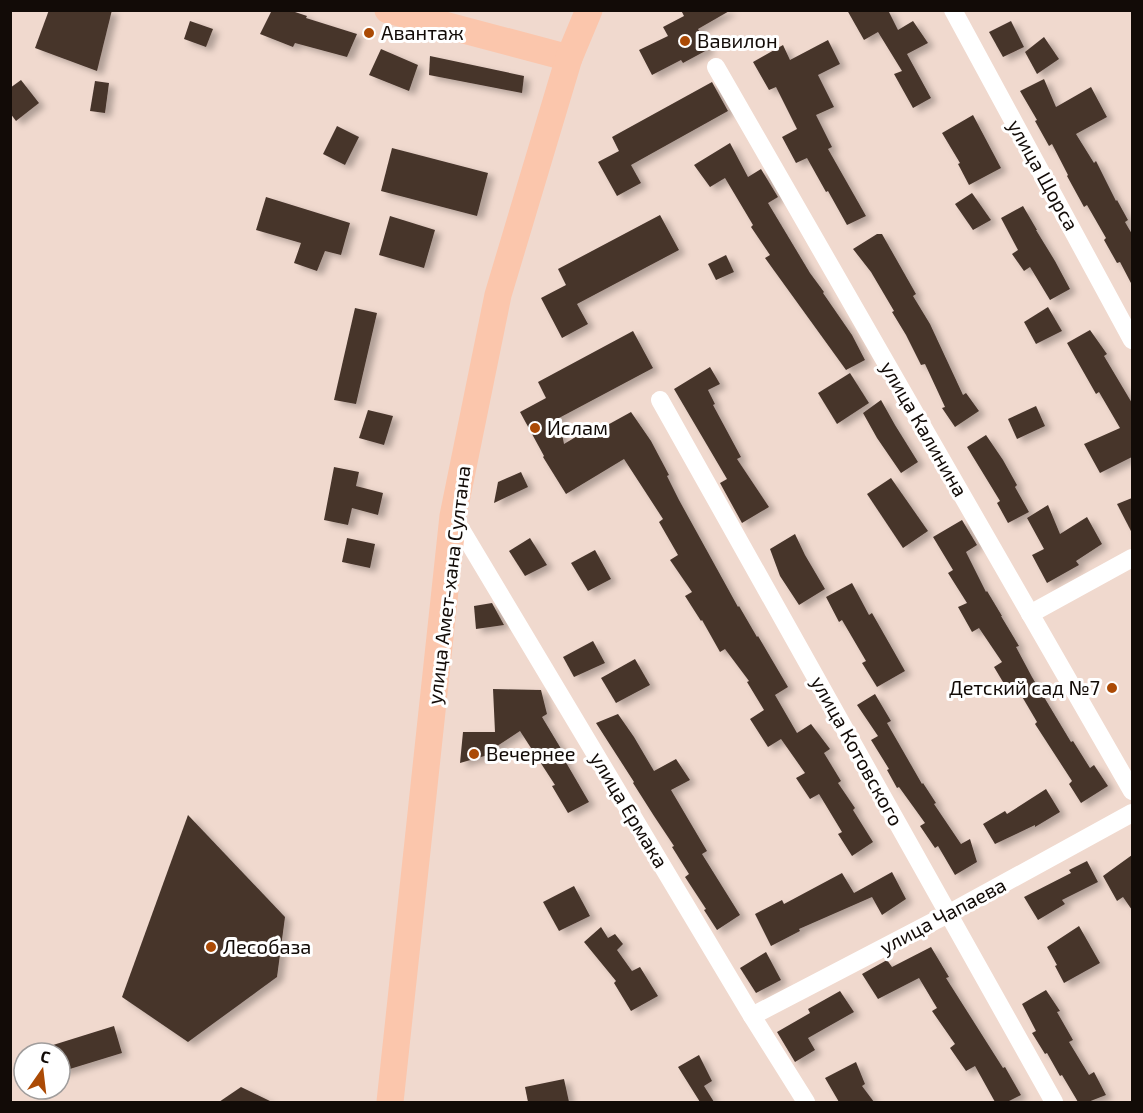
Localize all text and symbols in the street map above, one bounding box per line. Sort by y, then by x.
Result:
place label: Авантаж [381,20,464,44]
marker: Авантаж [362,26,376,40]
place label: Вавилон [697,28,778,52]
marker: Вавилон [678,34,692,48]
street label: улица Щорса [1003,115,1084,235]
street label: улица Калинина [876,357,973,501]
place label: Ислам [547,415,608,439]
marker: Ислам [528,421,542,435]
street label: улица Амет-хана Султана [421,464,476,706]
street label: улица Котовского [806,671,909,830]
place label: Детский сад №7 [949,675,1100,699]
marker: Детский сад №7 [1105,681,1119,695]
place label: Вечернее [486,741,576,765]
marker: Вечернее [467,747,481,761]
street label: улица Ермака [585,747,674,872]
street label: улица Чапаева [875,872,1010,959]
place label: Лесобаза [223,934,311,958]
marker: Лесобаза [204,940,218,954]
north arrow [12,1041,72,1101]
text: С [39,1046,53,1066]

